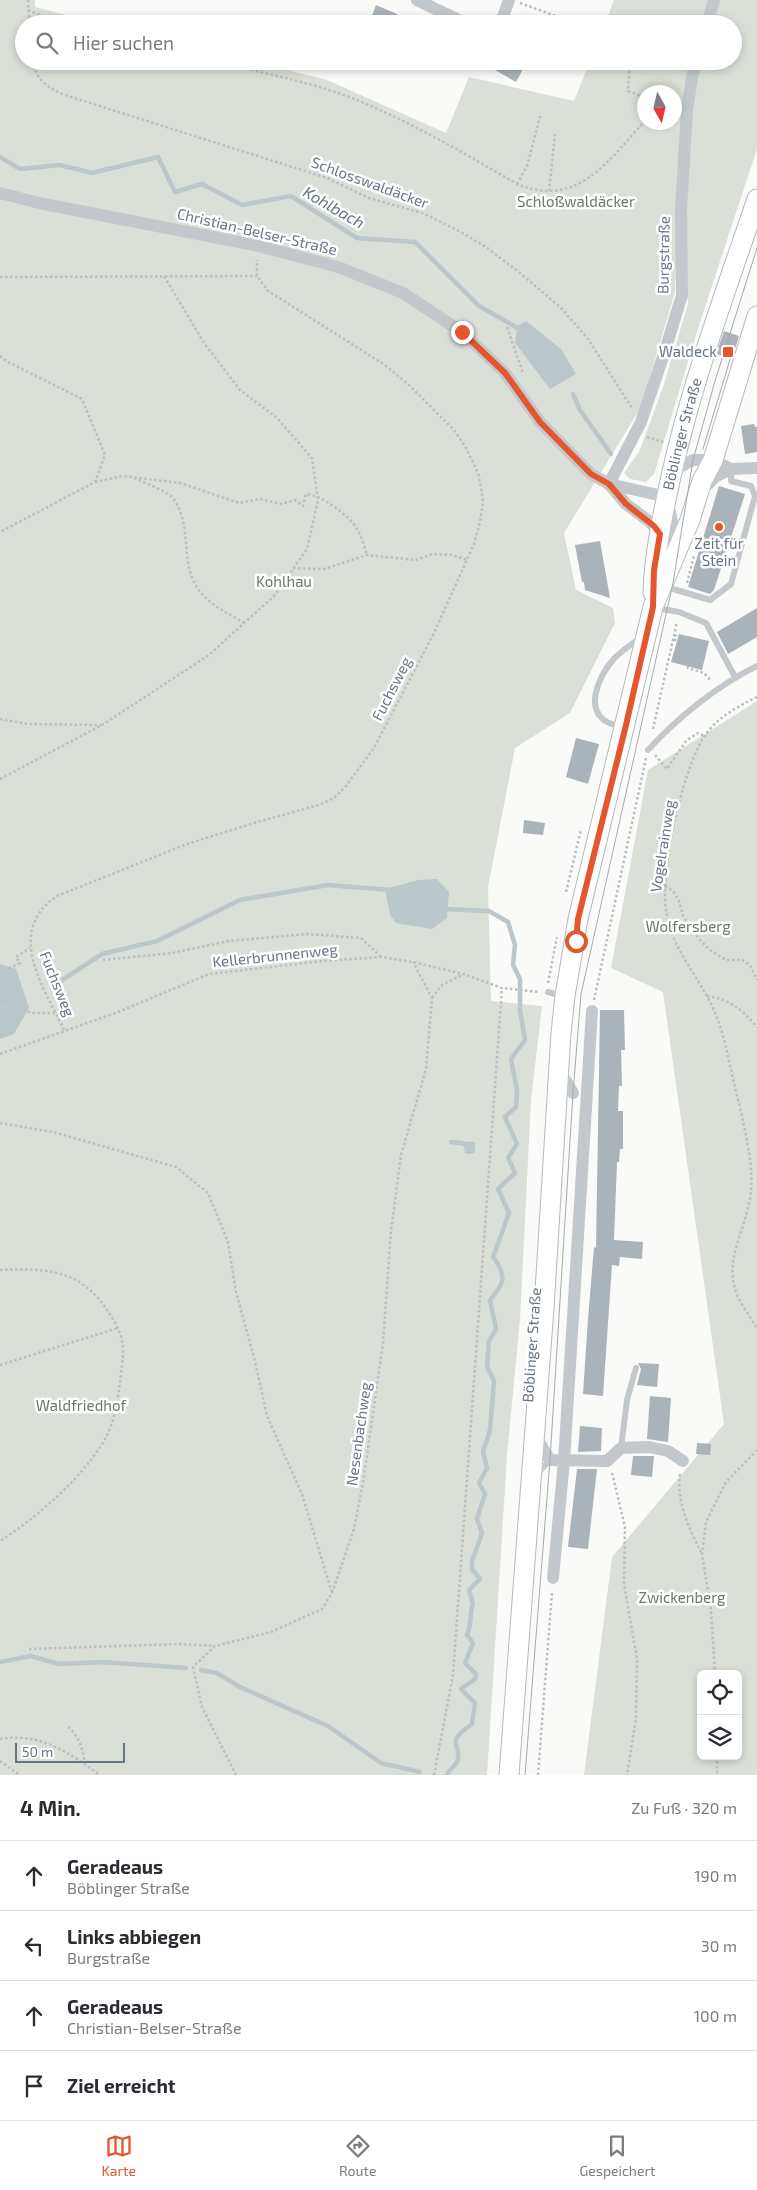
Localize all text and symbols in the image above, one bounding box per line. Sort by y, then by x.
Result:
search box [15,15,742,70]
icon: search [33,29,61,57]
text: Hier suchen [73,31,174,54]
north arrow [637,85,682,130]
street label: Schlosswaldäcker [309,153,431,212]
water label: Kohlbach [300,181,368,232]
park label: Schloßwaldäcker [517,192,635,210]
street label: Christian-Belser-Straße [176,204,339,258]
street label: Burgstraße [653,216,673,294]
route end [451,321,474,344]
place label: Waldeck [659,342,717,360]
marker: Waldeck [721,345,735,359]
street label: Böblinger Straße [658,375,705,492]
marker: Zeit für Stein [713,521,725,533]
place label: Zeit für Stein [694,534,744,569]
park label: Kohlhau [256,572,312,590]
street label: Fuchsweg [367,653,415,723]
street label: Vogelrainweg [646,798,678,893]
park label: Wolfersberg [645,917,731,935]
route start [565,930,588,953]
street label: Kellerbrunnenweg [211,939,339,971]
street label: Fuchsweg [37,948,79,1019]
street label: Böblinger Straße [518,1287,544,1403]
street label: Nesenbachweg [342,1380,374,1487]
park label: Waldfriedhof [36,1396,126,1414]
park label: Zwickenberg [639,1588,726,1606]
map controls [697,1670,742,1760]
button: locate [697,1670,742,1715]
button: layers [697,1715,742,1760]
scale bar [15,1740,125,1763]
text: 50 m [22,1743,53,1760]
text: 4 Min. [20,1795,81,1820]
text: Zu Fuß · 320 m [631,1798,737,1817]
text: Geradeaus [67,1855,163,1878]
icon: ahead [20,1862,48,1890]
text: 190 m [694,1866,737,1885]
text: Böblinger Straße [67,1878,190,1897]
text: Links abbiegen [67,1925,201,1948]
icon: left [20,1932,48,1960]
text: 30 m [701,1936,737,1955]
text: Burgstraße [67,1948,150,1967]
text: Geradeaus [67,1995,163,2018]
icon: ahead [20,2002,48,2030]
text: 100 m [694,2006,737,2025]
text: Christian-Belser-Straße [67,2018,241,2037]
icon: arrive [20,2072,48,2100]
text: Ziel erreicht [67,2074,176,2097]
tab: Karte [102,2132,136,2179]
tab: Route [339,2132,376,2179]
tab: Gespeichert [579,2132,655,2179]

